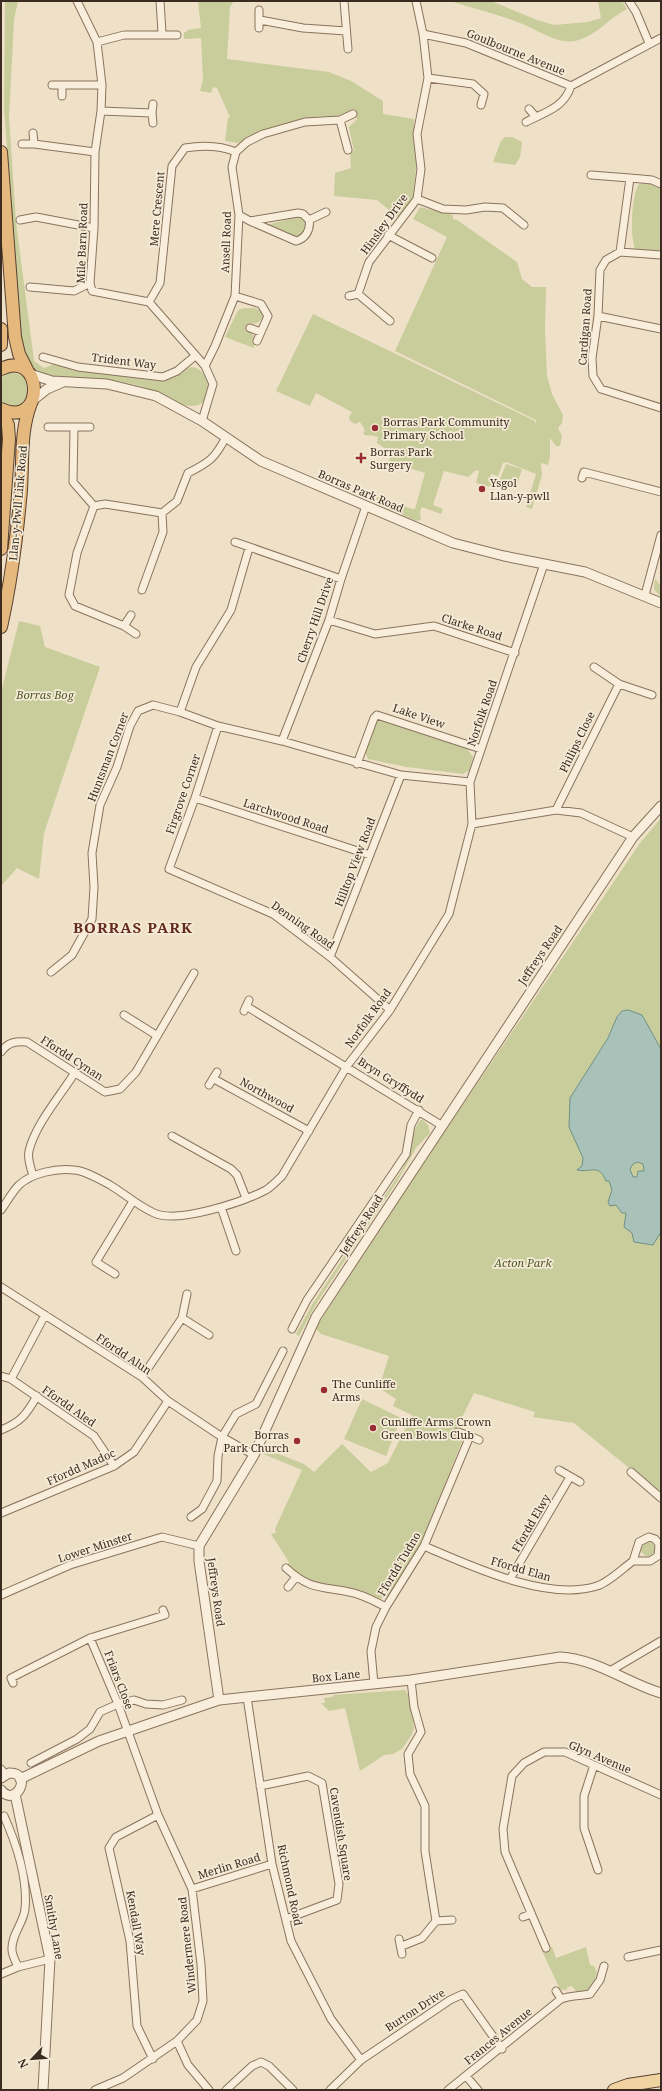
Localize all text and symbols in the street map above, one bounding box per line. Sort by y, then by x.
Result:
street label: Goulbourne Avenue [465,25,568,78]
street label: Mere Crescent [146,171,167,247]
street label: Hinsley Drive [356,190,411,257]
street label: Mile Barn Road [73,202,90,284]
street label: Ansell Road [217,211,234,273]
street label: Cardigan Road [574,288,595,366]
street label: Trident Way [91,349,158,372]
place label: Borras Park Community Primary School [383,414,510,442]
marker: Borras Park Community Primary School [370,423,380,433]
street label: Llan-y-Pwll Link Road [5,444,30,561]
place label: Borras Park Surgery [370,444,433,472]
marker: Borras Park Surgery [355,452,367,464]
street label: Borras Park Road [316,466,406,515]
place label: Ysgol Llan-y-pwll [489,475,550,503]
marker: Ysgol Llan-y-pwll [477,484,487,494]
street label: Cherry Hill Drive [293,575,336,665]
street label: Clarke Road [440,610,505,643]
street label: Norfolk Road [463,677,500,748]
park label: Borras Bog [15,687,75,702]
street label: Lake View [391,700,448,732]
street label: Huntsman Corner [84,709,132,804]
street label: Philips Close [555,709,598,775]
street label: Firgrove Corner [162,751,204,836]
street label: Larchwood Road [242,795,331,836]
street label: Hilltop View Road [331,815,379,909]
street label: Denning Road [269,897,338,952]
district label: BORRAS PARK [73,917,193,937]
street label: Jeffreys Road [513,922,565,988]
street label: Norfolk Road [341,985,394,1050]
street label: Ffordd Cynan [38,1032,106,1083]
street label: Bryn Gryffydd [355,1053,427,1106]
street label: Northwood [237,1074,297,1116]
street label: Jeffreys Road [335,1191,386,1259]
park label: Acton Park [493,1255,552,1270]
street label: Ffordd Alun [94,1330,155,1378]
place label: The Cunliffe Arms [332,1376,396,1404]
street label: Ffordd Aled [39,1382,99,1430]
marker: The Cunliffe Arms [319,1385,329,1395]
place label: Cunliffe Arms Crown Green Bowls Club [381,1414,491,1442]
marker: Cunliffe Arms Crown Green Bowls Club [368,1423,378,1433]
place label: Borras Park Church [223,1427,289,1455]
marker: Borras Park Church [292,1436,302,1446]
street label: Ffordd Madoc [44,1445,117,1488]
street label: Ffordd Elwy [508,1490,554,1554]
street label: Lower Minster [56,1527,135,1566]
street label: Ffordd Tudno [374,1529,424,1599]
street label: Ffordd Elan [489,1553,553,1584]
street label: Jeffreys Road [204,1556,229,1627]
street label: Friars Close [101,1648,138,1711]
street label: Box Lane [311,1665,361,1686]
street label: Glyn Avenue [567,1737,634,1777]
street label: Cavendish Square [327,1786,356,1882]
street label: Richmond Road [275,1843,307,1927]
street label: Merlin Road [196,1849,262,1882]
street label: Kendall Way [123,1889,150,1957]
street label: Smithy Lane [41,1893,68,1961]
street label: Windermere Road [174,1896,199,1994]
street label: Burton Drive [382,1985,448,2035]
street label: Frances Avenue [461,2004,535,2068]
north arrow [12,2039,52,2079]
text: N [14,2056,31,2071]

